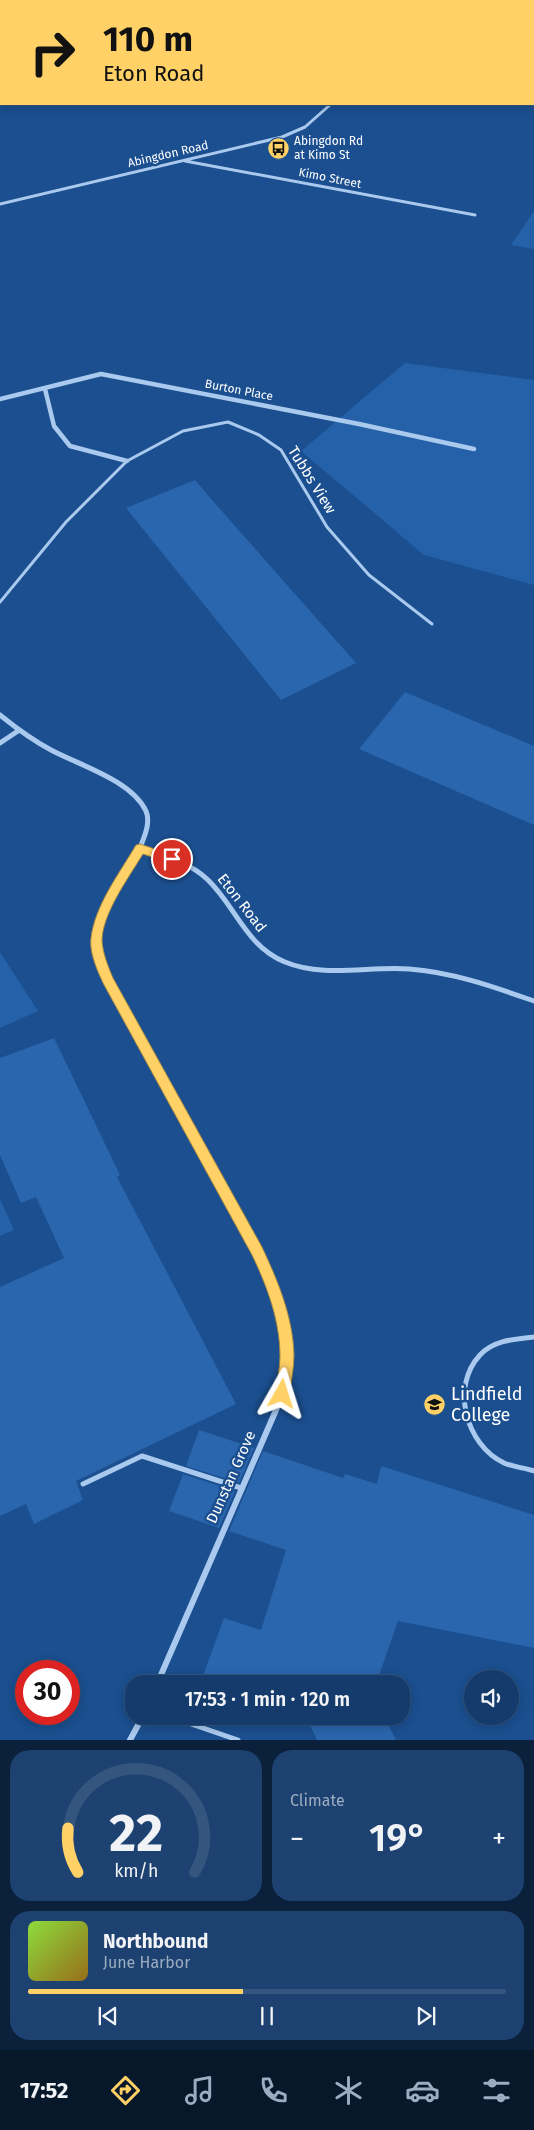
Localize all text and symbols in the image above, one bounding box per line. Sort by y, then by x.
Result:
text: 110 m [103,18,193,60]
icon: right [20,20,85,85]
text: Eton Road [103,60,204,87]
place label: Abingdon Rd at Kimo St [294,134,363,162]
bus stop icon: Abingdon Rd at Kimo St [266,136,290,160]
street label: Abingdon Road [126,138,210,170]
street label: Kimo Street [298,165,363,191]
street label: Burton Place [204,377,274,403]
street label: Tubbs View [284,443,340,517]
pin [151,838,193,880]
icon: arrive [158,845,186,873]
street label: Eton Road [214,870,270,936]
position arrow [255,1367,307,1419]
place label: Lindfield College [451,1383,522,1426]
school or university icon: Lindfield College [423,1392,447,1416]
street label: Dunstan Grove [203,1428,259,1526]
speed limit sign: 30 [15,1660,80,1725]
map controls [464,1670,519,1725]
button: sound [464,1670,519,1725]
text: 17:53 · 1 min · 120 m [185,1688,350,1711]
text: Climate [290,1791,345,1810]
text: 22 [109,1802,163,1865]
text: 19° [369,1815,427,1861]
text: − [290,1822,304,1855]
text: + [492,1822,506,1855]
text: km/h [114,1860,158,1882]
text: Northbound [103,1930,208,1953]
text: June Harbor [103,1953,190,1972]
icon: previous [94,2002,122,2030]
icon: pause [253,2002,281,2030]
icon: next [412,2002,440,2030]
icon: directions [108,2073,143,2108]
icon: music [182,2073,217,2108]
icon: phone [256,2073,291,2108]
icon: climate [331,2073,366,2108]
icon: car [405,2073,440,2108]
icon: filters [479,2073,514,2108]
text: 17:52 [20,2077,68,2104]

